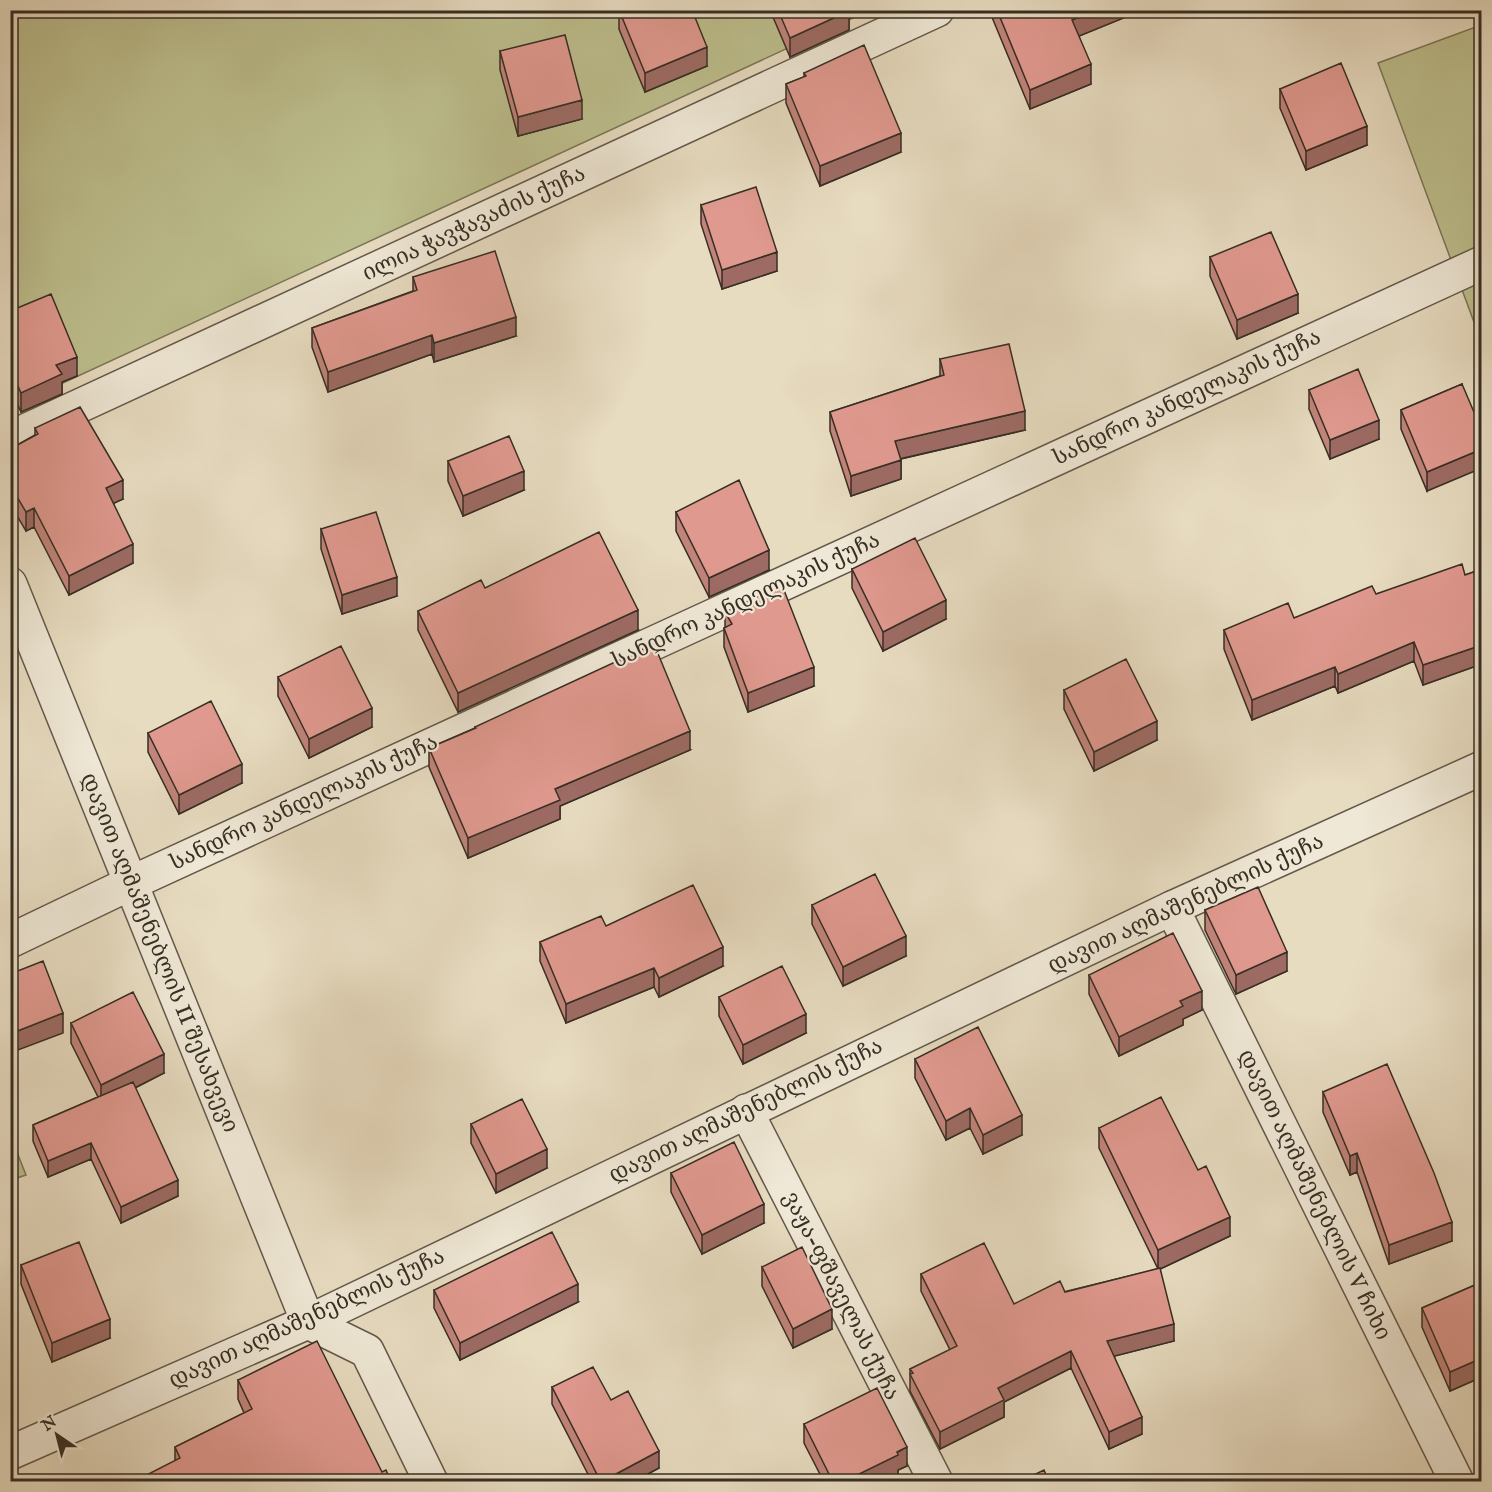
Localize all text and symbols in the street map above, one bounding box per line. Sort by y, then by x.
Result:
street label: ილია ჭავჭავაძის ქუჩა [358,160,590,288]
street label: სანდრო კანდელაკის ქუჩა [1049,323,1325,473]
street label: სანდრო კანდელაკის ქუჩა [608,526,884,676]
street label: სანდრო კანდელაკის ქუჩა [166,728,442,878]
street label: დავით აღმაშენებლის II შესახვევი [74,769,244,1137]
street label: დავით აღმაშენებლის ქუჩა [1044,828,1328,980]
street label: დავით აღმაშენებლის ქუჩა [605,1032,887,1190]
street label: დავით აღმაშენებლის V ჩიხი [1231,1045,1397,1345]
street label: ვაჟა-ფშაველას ქუჩა [776,1187,906,1405]
street label: დავით აღმაშენებლის ქუჩა [165,1243,449,1395]
north arrow [27,1405,87,1465]
text: N [37,1412,61,1437]

